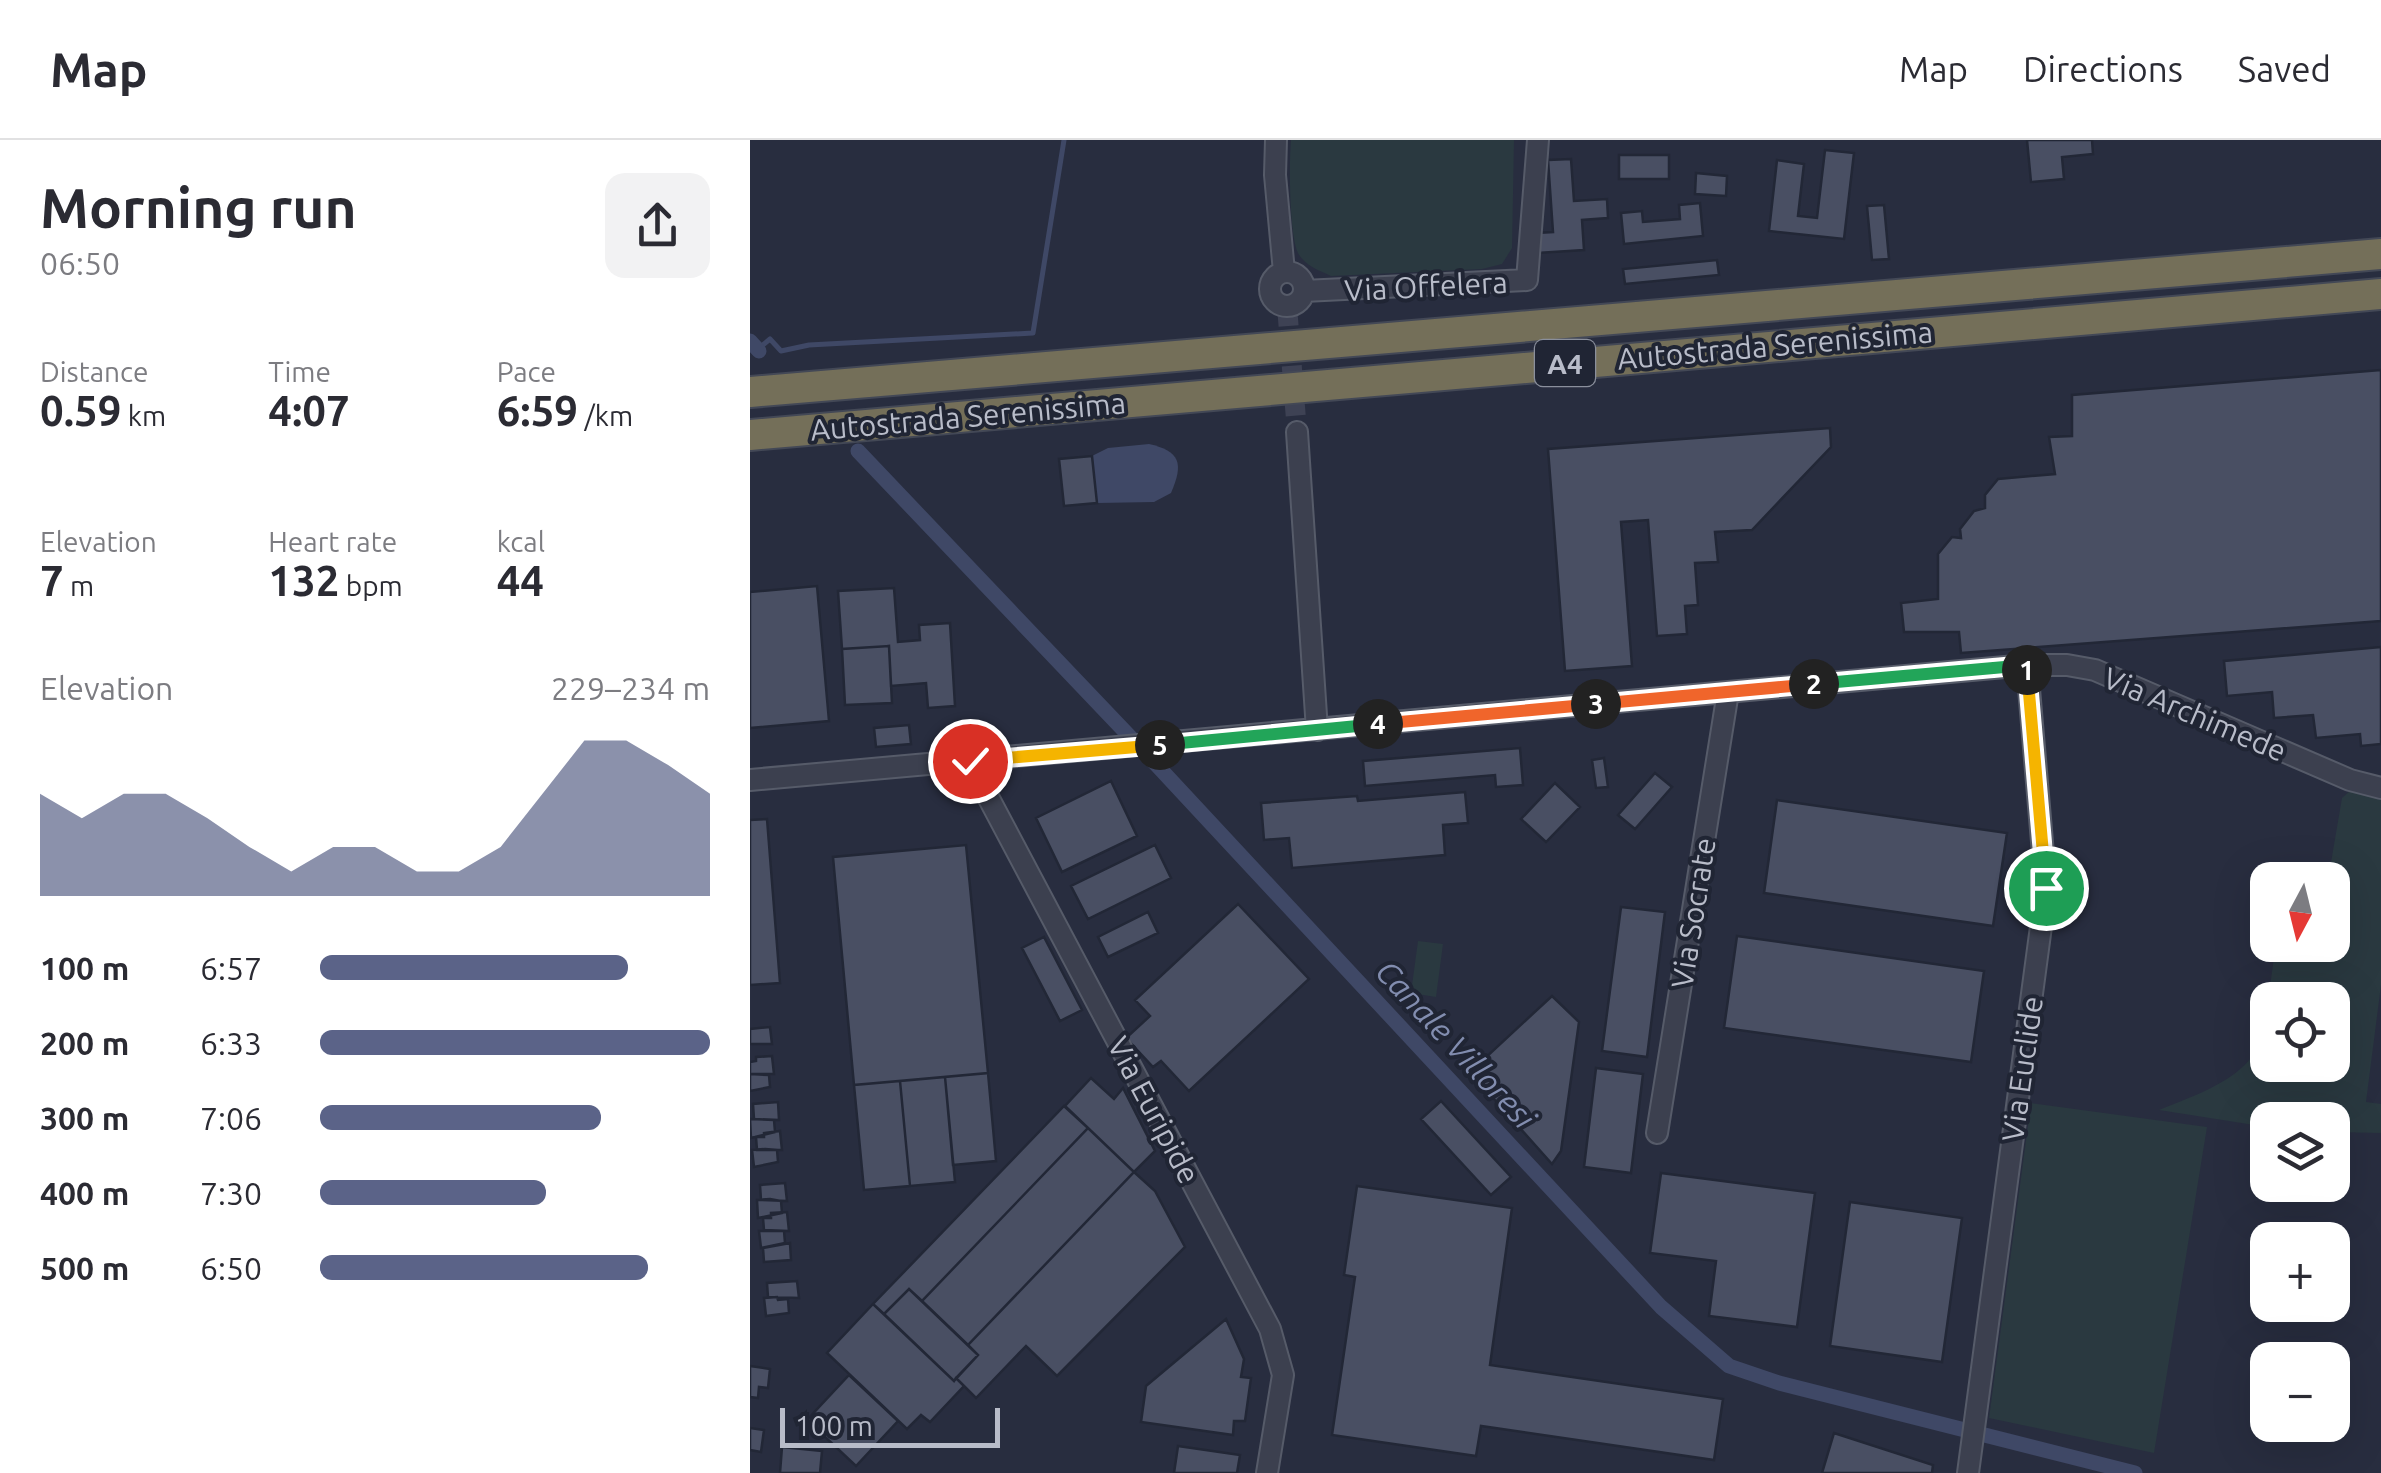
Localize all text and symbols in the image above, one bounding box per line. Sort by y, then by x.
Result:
text: Map [50,42,148,96]
text: Map [1899,49,1968,89]
text: Directions [2023,49,2183,89]
text: Saved [2238,49,2331,89]
button: share [605,173,710,278]
text: Morning run [40,177,357,238]
text: 06:50 [40,245,120,281]
street label: Via Offelera [1343,265,1509,307]
street label: Autostrada Serenissima [1616,314,1934,376]
road number: A4 [1535,340,1595,386]
text: Distance [40,356,148,387]
text: Time [268,356,331,387]
text: Pace [497,356,556,387]
street label: Autostrada Serenissima [809,385,1127,447]
text: 0.59 [40,387,121,434]
text: 4:07 [268,387,350,434]
text: 6:59 [497,387,578,434]
text: km [121,400,166,431]
text: /km [578,400,633,431]
text: Elevation [40,526,157,557]
text: Heart rate [268,526,397,557]
text: kcal [497,526,545,557]
text: 7 [40,557,64,604]
text: 132 [268,557,339,604]
text: 44 [497,557,544,604]
text: m [64,570,94,601]
text: bpm [339,570,403,601]
pin: 1 [2002,645,2052,695]
text: 1 [2019,654,2035,685]
pin: 2 [1789,659,1839,709]
street label: Via Archimede [2098,660,2292,768]
text: 2 [1806,668,1822,699]
text: Elevation [40,670,173,706]
text: 229–234 m [551,670,710,706]
pin: 3 [1571,679,1621,729]
text: 3 [1588,688,1604,719]
pin: 4 [1353,699,1403,749]
text: 4 [1370,708,1386,739]
pin [928,719,1013,804]
pin: 5 [1135,720,1185,770]
text: 5 [1152,729,1168,760]
icon: check [943,734,998,789]
street label: Via Socrate [1664,835,1722,991]
pin [2004,846,2089,931]
icon: arrive [2019,861,2074,916]
north arrow [2250,862,2350,962]
map controls [2250,862,2350,1442]
text: 100 m [40,950,129,986]
text: 6:57 [200,950,262,986]
water label: Canale Villoresi [1369,953,1544,1136]
button: locate [2250,982,2350,1082]
street label: Via Euclide [1995,994,2049,1144]
text: 200 m [40,1025,129,1061]
text: 6:33 [200,1025,262,1061]
street label: Via Euripide [1101,1031,1207,1189]
text: 300 m [40,1100,129,1136]
text: 7:06 [200,1100,262,1136]
button: layers [2250,1102,2350,1202]
text: 400 m [40,1175,129,1211]
text: 7:30 [200,1175,262,1211]
button: + [2250,1222,2350,1322]
text: 500 m [40,1250,129,1286]
text: 6:50 [200,1250,262,1286]
button: − [2250,1342,2350,1442]
scale bar [780,1403,1000,1448]
text: 100 m [795,1410,873,1441]

